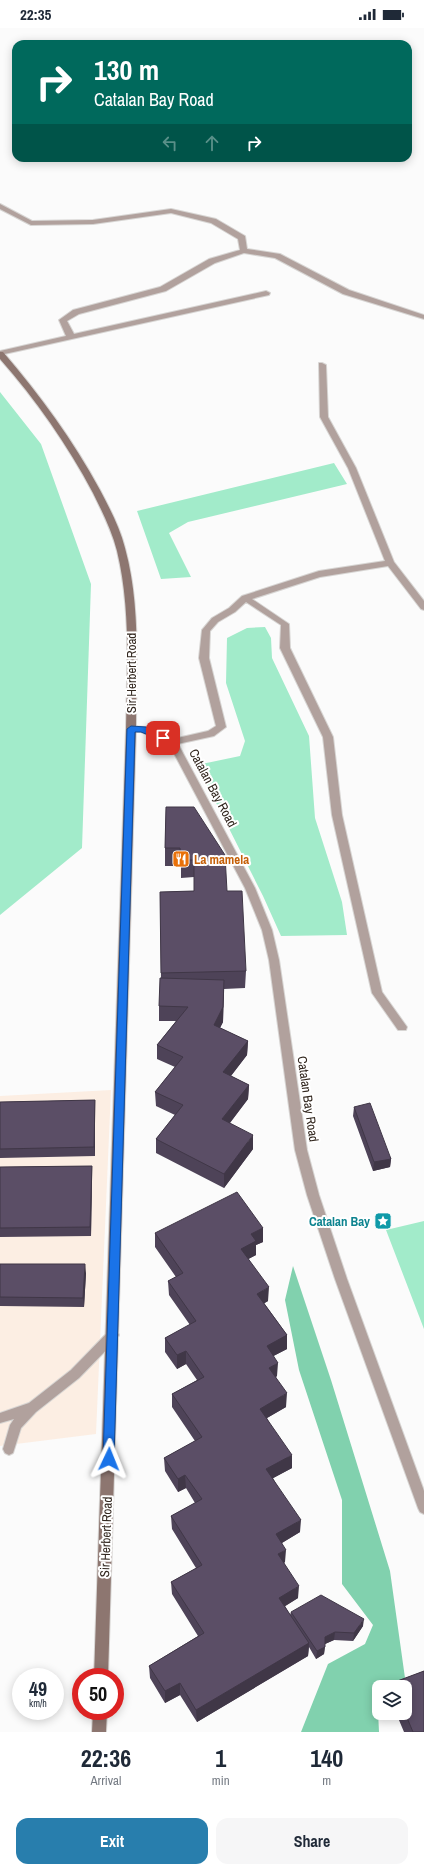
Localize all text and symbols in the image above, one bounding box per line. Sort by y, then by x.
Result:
text: 22:35 [20,4,51,25]
text: 130 m [94,51,159,89]
icon: right [28,56,80,108]
text: Catalan Bay Road [94,87,214,112]
icon: left [159,132,181,154]
icon: ahead [201,132,223,154]
icon: right [243,132,265,154]
street label: Sir Herbert Road [123,633,140,713]
pin [146,721,180,755]
icon: arrive [152,727,174,749]
street label: Catalan Bay Road [185,746,241,830]
restaurant icon: La mamela [171,849,191,869]
place label: La mamela [194,851,249,868]
street label: Catalan Bay Road [294,1055,322,1143]
place icon: Catalan Bay [373,1211,393,1231]
place label: Catalan Bay [309,1213,370,1230]
position arrow [88,1438,130,1480]
street label: Sir Herbert Road [96,1496,116,1578]
speed limit sign: 50 [72,1668,124,1720]
text: 49 [29,1675,47,1702]
map controls [372,1680,412,1720]
button: layers [372,1680,412,1720]
text: km/h [29,1697,47,1710]
text: 22:36 [81,1742,131,1774]
text: 1 [215,1742,226,1774]
text: 140 [310,1742,343,1774]
text: Arrival [91,1772,121,1789]
text: min [212,1772,230,1789]
text: m [322,1772,331,1789]
button: Exit [16,1818,208,1864]
button: Share [216,1818,408,1864]

